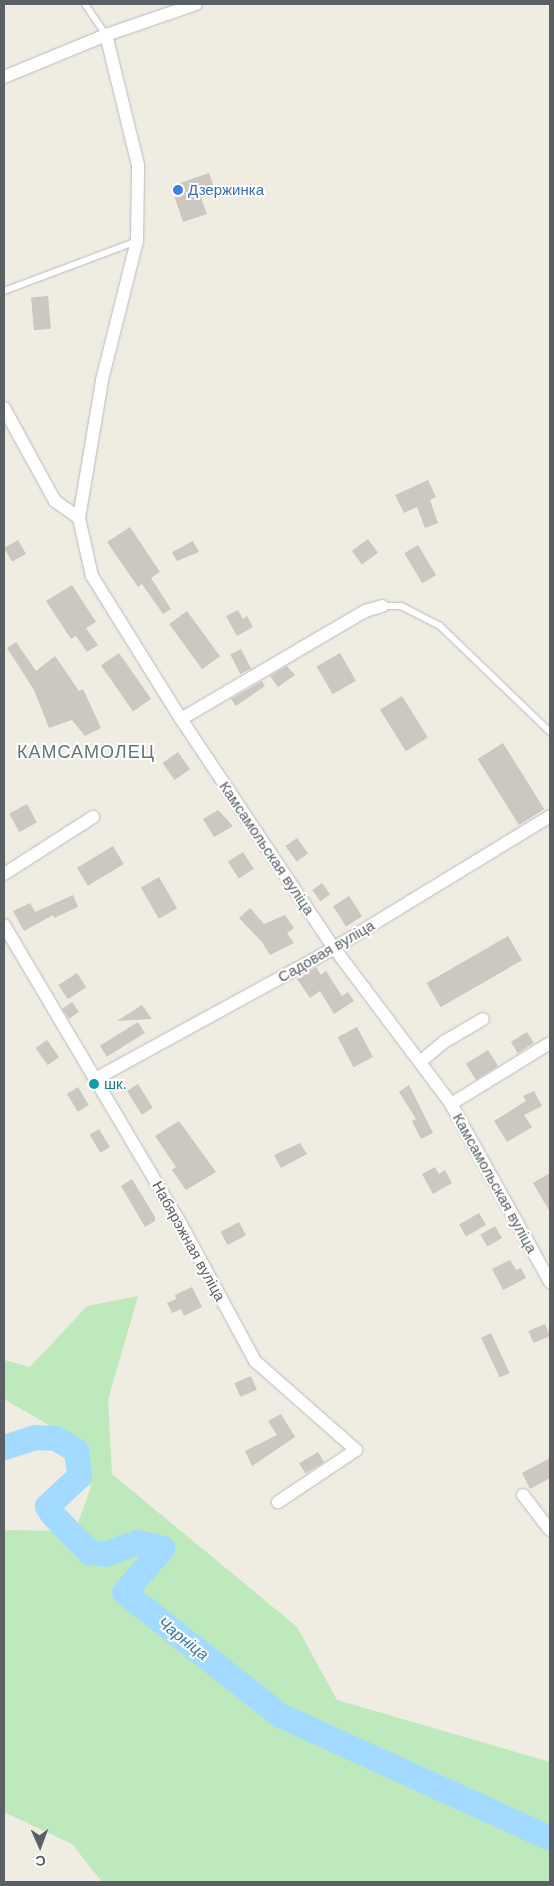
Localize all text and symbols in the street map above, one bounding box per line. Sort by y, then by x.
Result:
place label: Дзержинка [188,181,264,199]
marker: Дзержинка [172,184,184,196]
district label: КАМСАМОЛЕЦ [16,741,156,763]
street label: Камсамольская вуліца [216,778,318,918]
street label: Садовая вуліца [274,916,378,986]
place label: шк. [104,1075,127,1093]
marker: шк. [88,1078,100,1090]
street label: Камсамольская вуліца [449,1110,541,1256]
street label: Набярэжная вуліца [149,1178,229,1304]
water label: Чарніца [154,1613,212,1665]
north arrow [15,1821,65,1871]
text: С [35,1853,46,1869]

